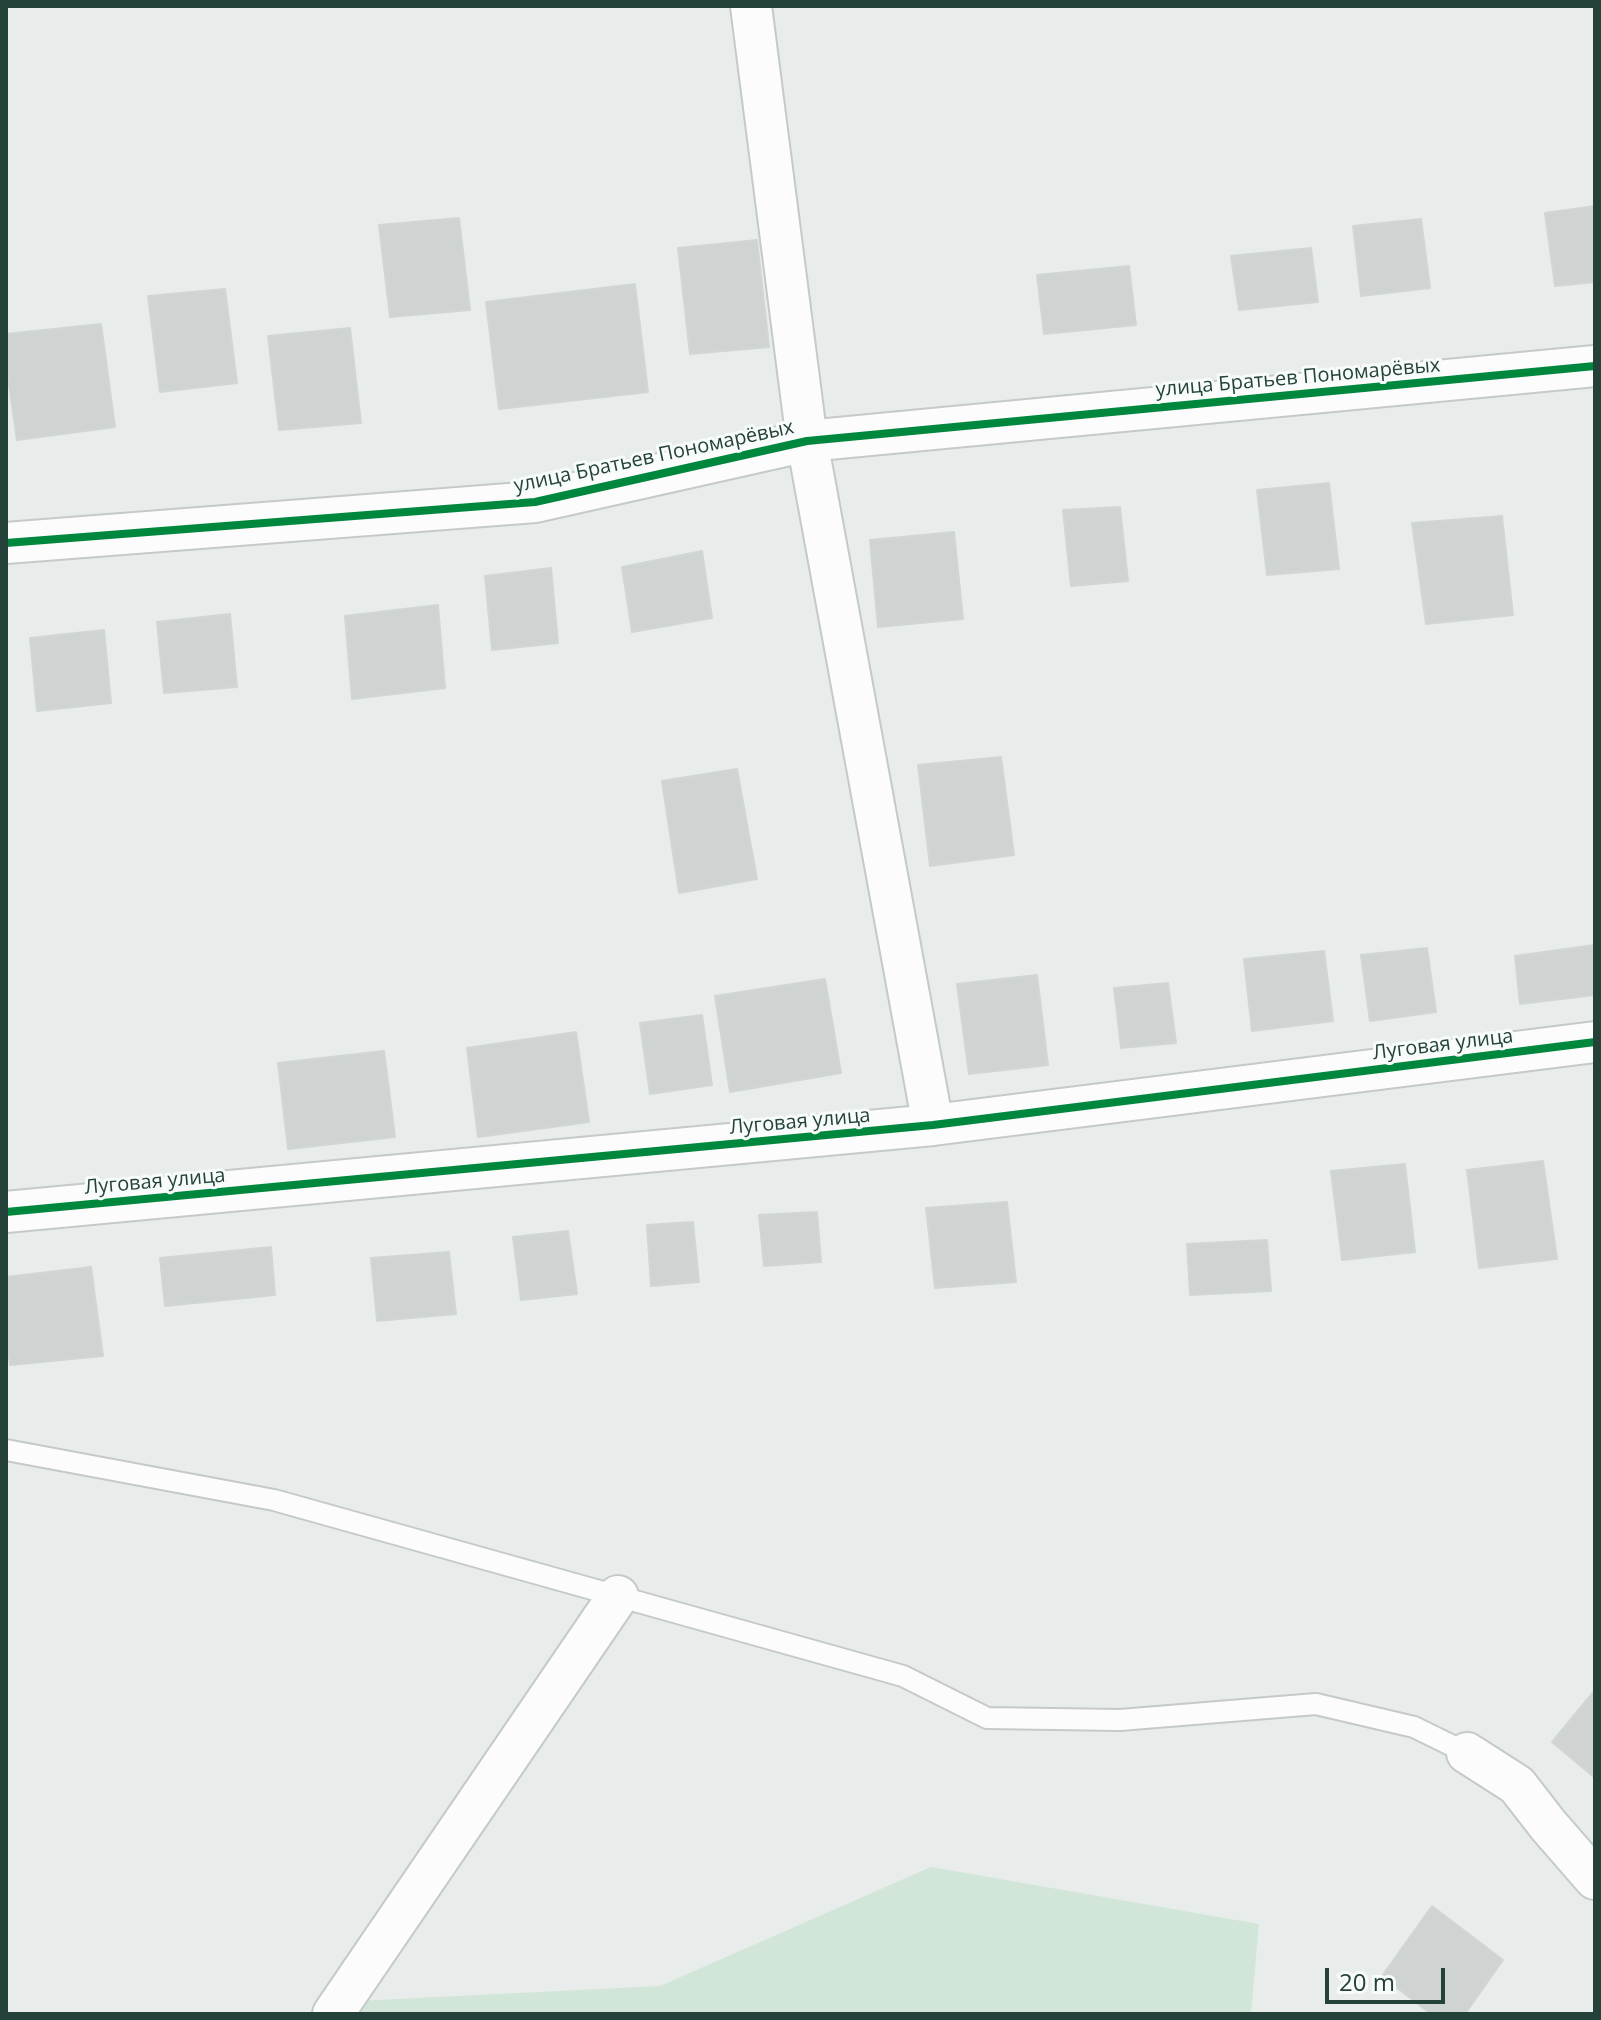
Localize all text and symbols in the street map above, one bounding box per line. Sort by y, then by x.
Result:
street label: улица Братьев Пономарёвых [1155,354,1441,402]
street label: улица Братьев Пономарёвых [512,416,796,498]
street label: Луговая улица [1371,1024,1515,1066]
street label: Луговая улица [729,1104,871,1140]
street label: Луговая улица [84,1164,226,1200]
scale bar [1329,1952,1449,2002]
text: 20 m [1339,1965,1395,1998]

